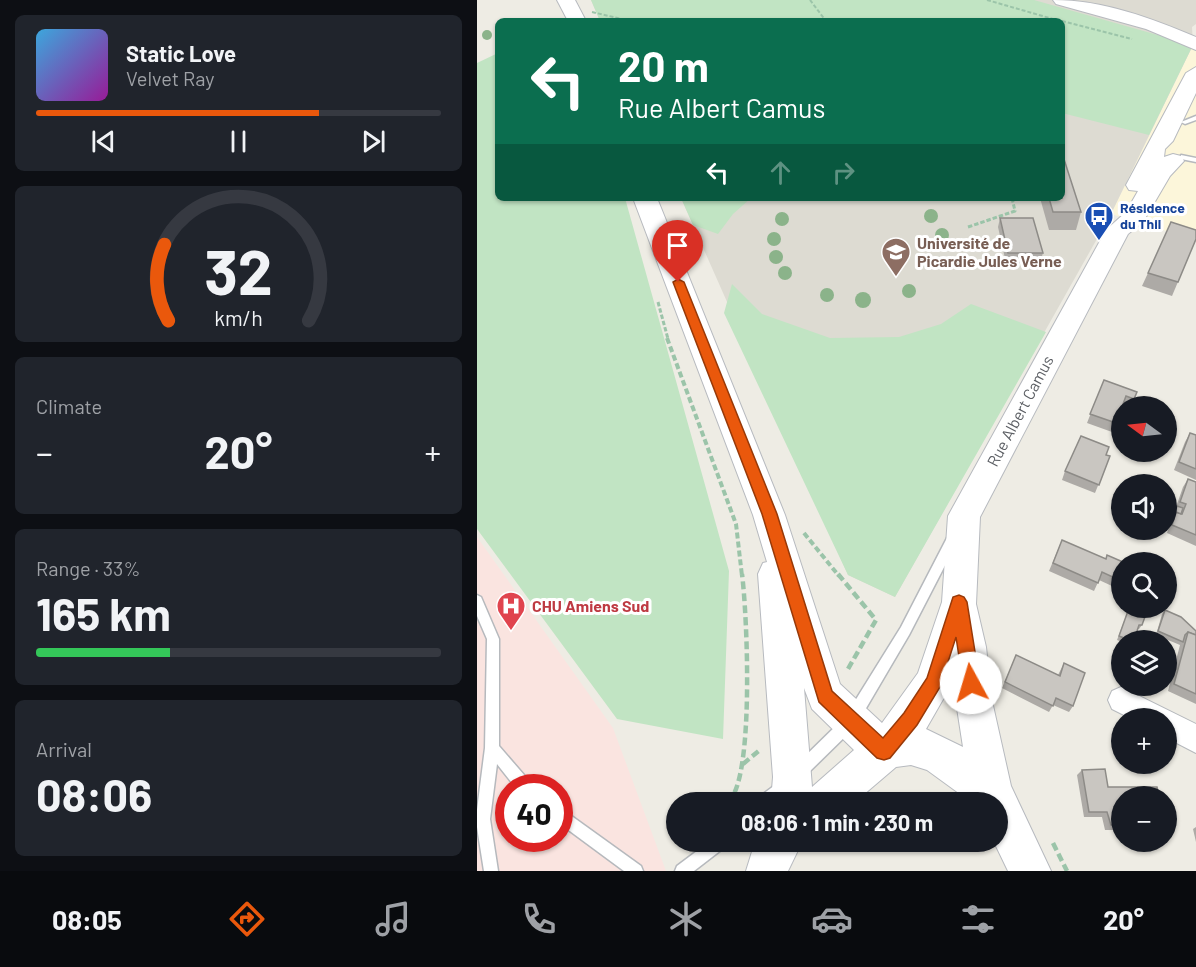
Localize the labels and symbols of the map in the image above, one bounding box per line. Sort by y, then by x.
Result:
place label: Résidence du Thil [1120,199,1185,232]
bus stop icon: Résidence du Thil [1083,200,1115,242]
pin [652,220,703,282]
place label: Université de Picardie Jules Verne [917,233,1062,270]
school or university icon: Université de Picardie Jules Verne [880,236,912,278]
street label: Rue Albert Camus [982,352,1057,470]
north arrow [1111,396,1177,462]
hospital icon: CHU Amiens Sud [495,590,527,632]
place label: CHU Amiens Sud [532,596,649,615]
position arrow [939,651,1003,715]
speed limit sign: 40 [495,774,573,852]

